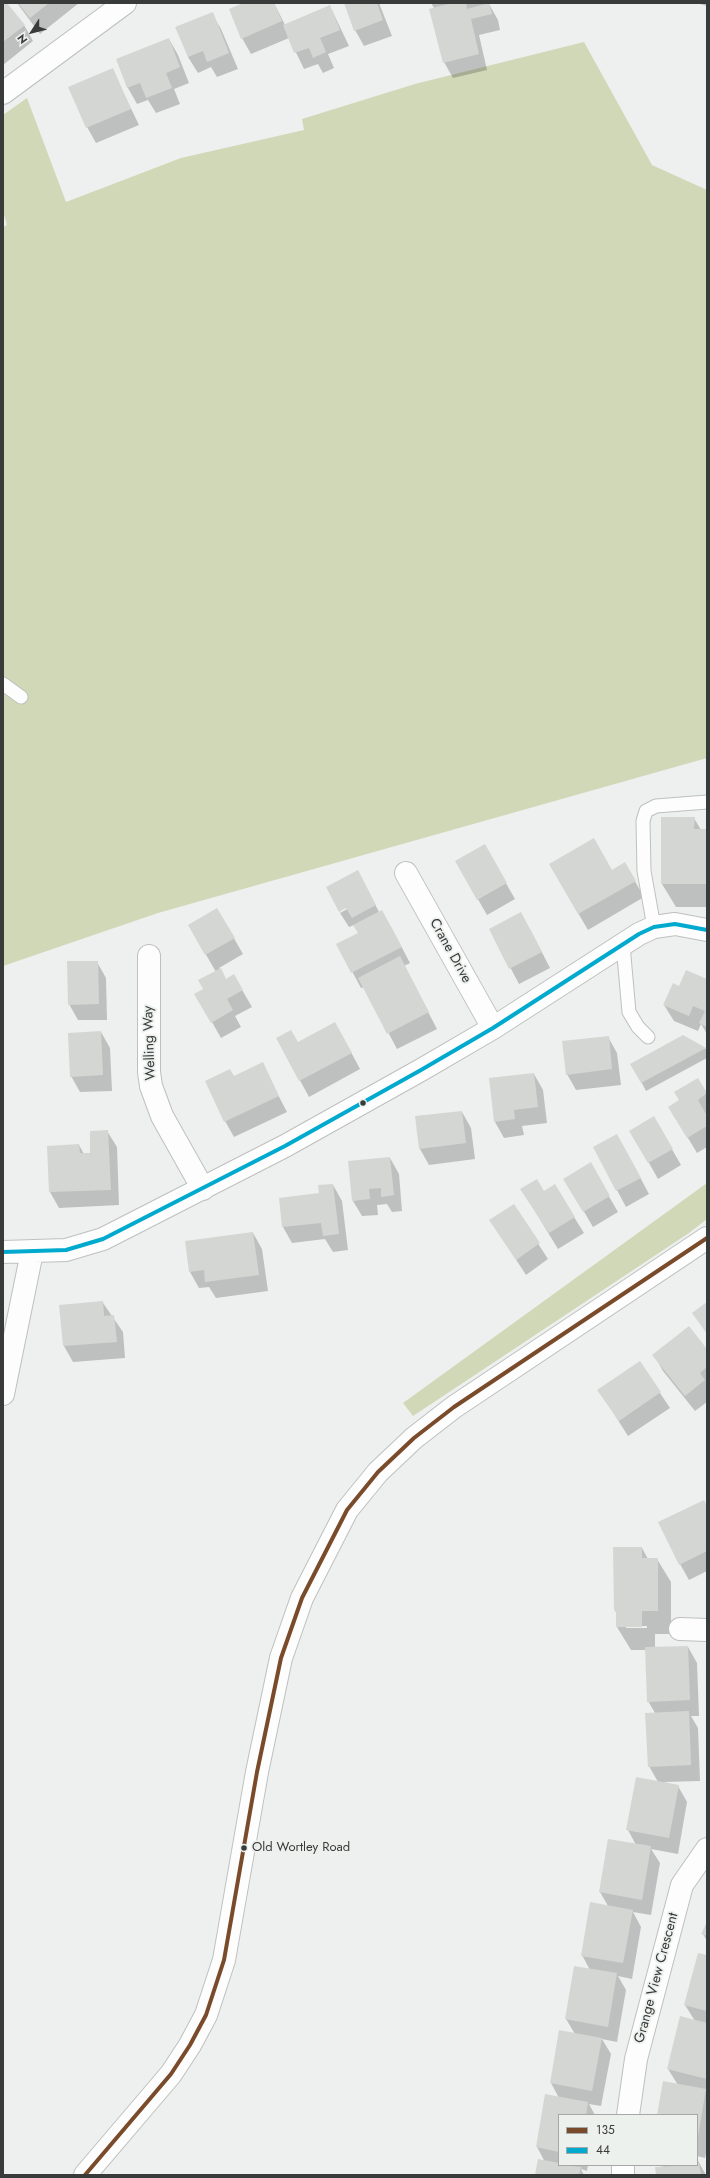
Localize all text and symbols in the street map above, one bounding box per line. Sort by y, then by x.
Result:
north arrow [12,12,52,52]
text: N [13,31,31,47]
street label: Crane Drive [425,916,475,986]
street label: Welling Way [140,1005,160,1081]
unlabelled marker [358,1098,368,1108]
place label: Old Wortley Road [252,1840,350,1856]
marker: Old Wortley Road [239,1843,249,1853]
street label: Grange View Crescent [631,1911,683,2045]
legend [558,2114,698,2166]
text: 135 [596,2121,615,2139]
text: 44 [596,2141,610,2159]

